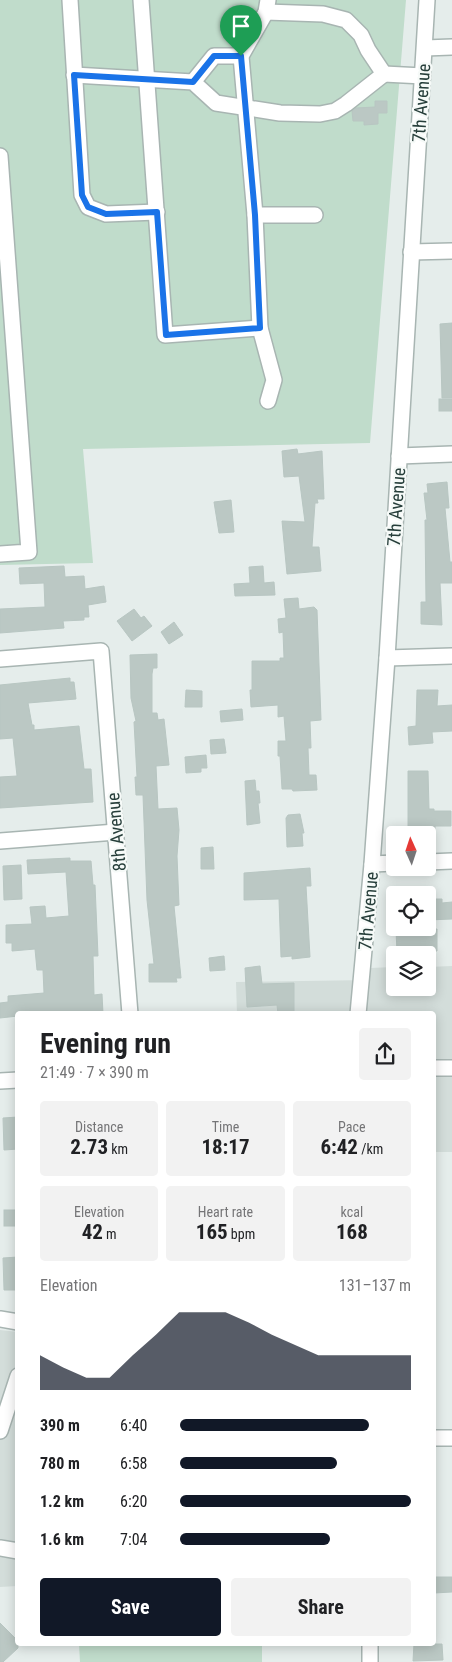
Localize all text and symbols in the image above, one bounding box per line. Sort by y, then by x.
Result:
pin [220,5,262,56]
icon: arrive [227,12,255,40]
street label: 7th Avenue [408,63,434,143]
street label: 7th Avenue [383,467,409,547]
street label: 8th Avenue [102,792,130,872]
north arrow [386,826,436,876]
map controls [386,826,436,996]
street label: 7th Avenue [354,871,382,951]
button: locate [386,886,436,936]
button: layers [386,946,436,996]
text: Evening run [40,1027,171,1060]
button: share [359,1028,411,1080]
text: 21:49 · 7 × 390 m [40,1063,149,1082]
text: Distance [75,1119,123,1135]
text: Time [212,1119,239,1135]
text: Pace [338,1119,366,1135]
text: 2.73 [70,1135,108,1159]
text: 18:17 [201,1135,250,1159]
text: 6:42 [320,1135,358,1159]
text: km [108,1141,128,1157]
text: /km [358,1141,383,1157]
text: Elevation [74,1204,124,1220]
text: Heart rate [198,1204,253,1220]
text: kcal [341,1204,363,1220]
text: 42 [82,1220,103,1244]
text: 165 [196,1220,228,1244]
text: 168 [336,1220,368,1244]
text: m [103,1226,117,1242]
text: bpm [228,1226,255,1242]
text: Elevation [40,1276,98,1295]
text: 131–137 m [339,1276,411,1295]
text: 390 m [40,1416,80,1435]
text: 6:40 [120,1416,147,1435]
text: 780 m [40,1454,80,1473]
text: 6:58 [120,1454,147,1473]
text: 1.2 km [40,1492,84,1511]
text: 6:20 [120,1492,147,1511]
text: 1.6 km [40,1530,84,1549]
text: 7:04 [120,1530,147,1549]
button: Save [40,1578,221,1636]
button: Share [231,1578,411,1636]

